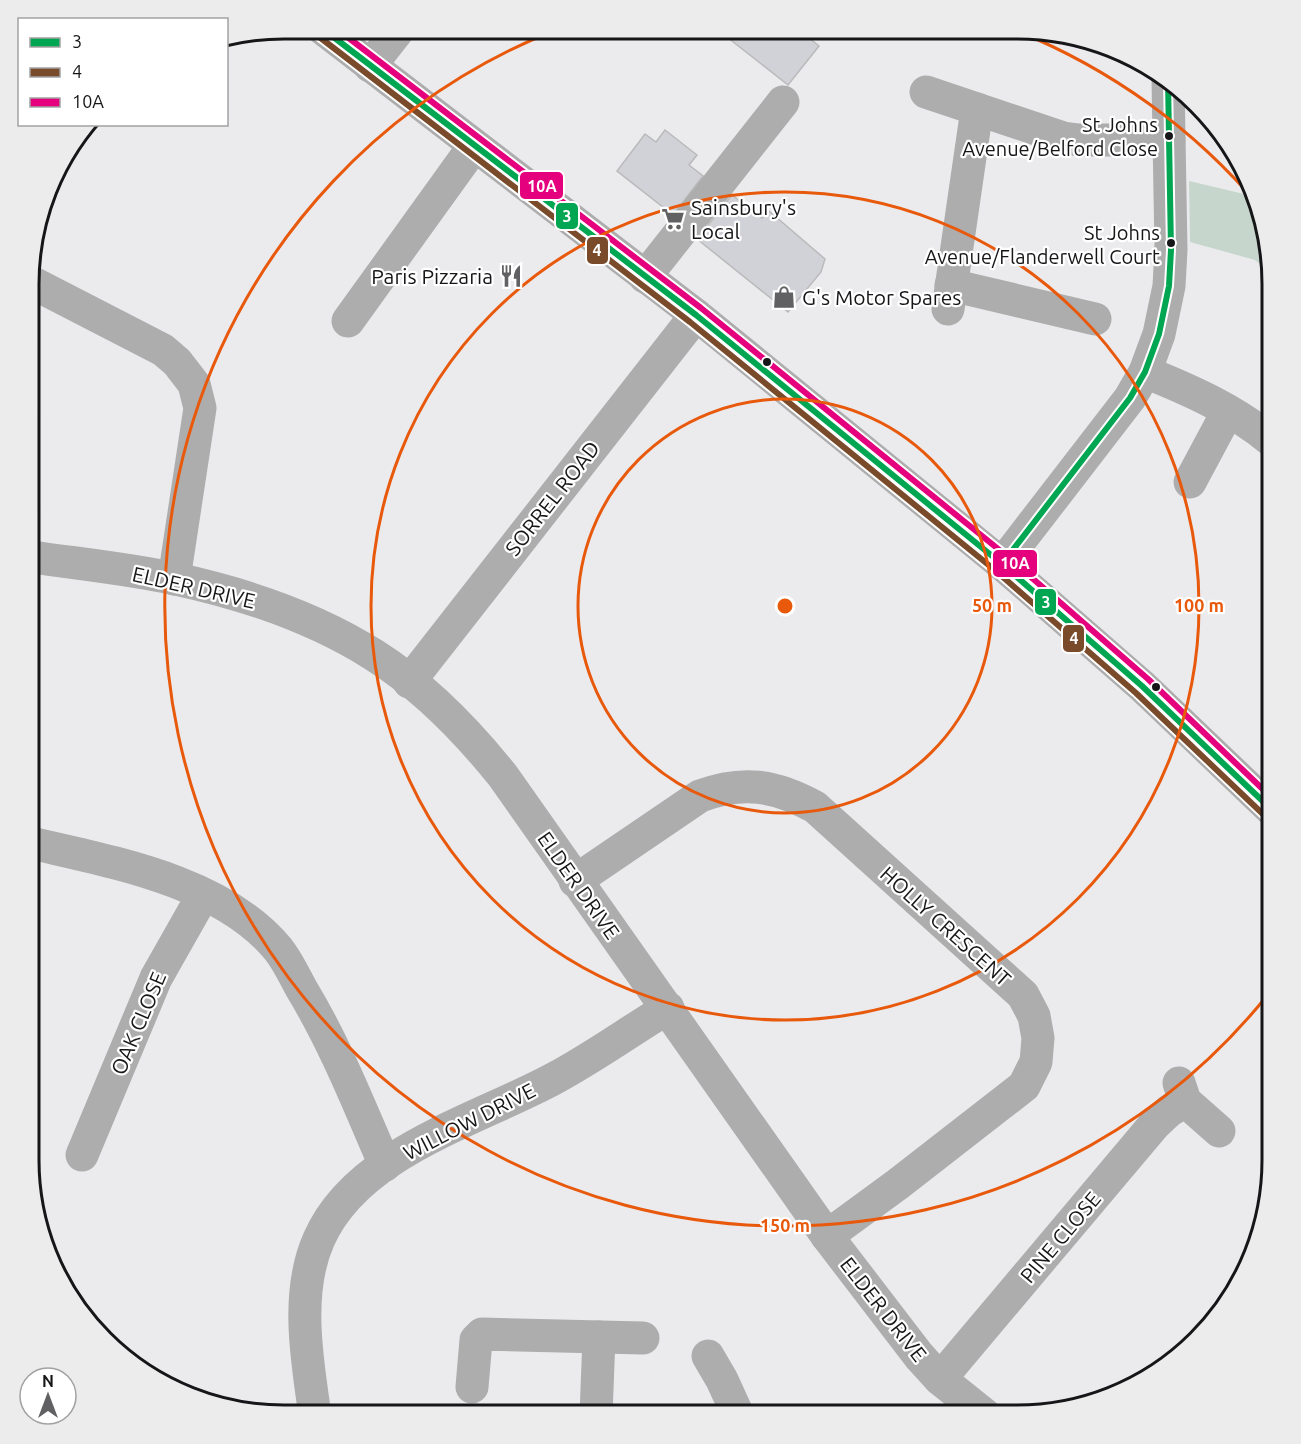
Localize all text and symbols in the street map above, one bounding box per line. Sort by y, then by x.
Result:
legend [18,18,228,126]
text: 3 [72,31,82,51]
text: 4 [72,61,82,81]
text: 10A [72,91,104,111]
place label: St Johns Avenue/Belford Close [962,113,1158,160]
marker: St Johns Avenue/Belford Close [1163,130,1175,142]
line badge: 10A [519,171,564,200]
text: 10A [527,177,557,195]
place label: Sainsbury's Local [691,195,796,243]
line badge: 3 [555,202,579,230]
supermarket icon: Sainsbury's Local [660,206,686,232]
text: 3 [562,207,572,225]
place label: St Johns Avenue/Flanderwell Court [925,221,1160,268]
line badge: 4 [586,236,609,265]
marker: St Johns Avenue/Flanderwell Court [1165,237,1177,249]
text: 4 [592,241,602,259]
restaurant icon: Paris Pizzaria [498,263,524,289]
place label: Paris Pizzaria [371,264,493,288]
shop icon: G's Motor Spares [771,284,797,310]
place label: G's Motor Spares [802,285,961,309]
unlabelled marker [761,356,773,368]
street label: SORREL ROAD [500,436,604,560]
line badge: 10A [992,549,1038,578]
text: 10A [1000,554,1030,572]
street label: ELDER DRIVE [130,561,258,613]
line badge: 3 [1034,588,1057,616]
text: 3 [1041,593,1051,611]
text: 50 m [972,595,1012,615]
text: 100 m [1174,595,1224,615]
centre of rings [775,596,795,616]
line badge: 4 [1062,624,1085,653]
text: 4 [1069,629,1079,647]
unlabelled marker [1150,681,1162,693]
street label: ELDER DRIVE [533,827,625,943]
street label: HOLLY CRESCENT [876,861,1016,991]
street label: OAK CLOSE [106,968,170,1078]
street label: WILLOW DRIVE [399,1078,539,1164]
street label: PINE CLOSE [1015,1187,1105,1287]
text: 150 m [760,1215,810,1235]
street label: ELDER DRIVE [836,1252,932,1366]
north arrow [18,1366,78,1426]
text: N [42,1372,54,1390]

